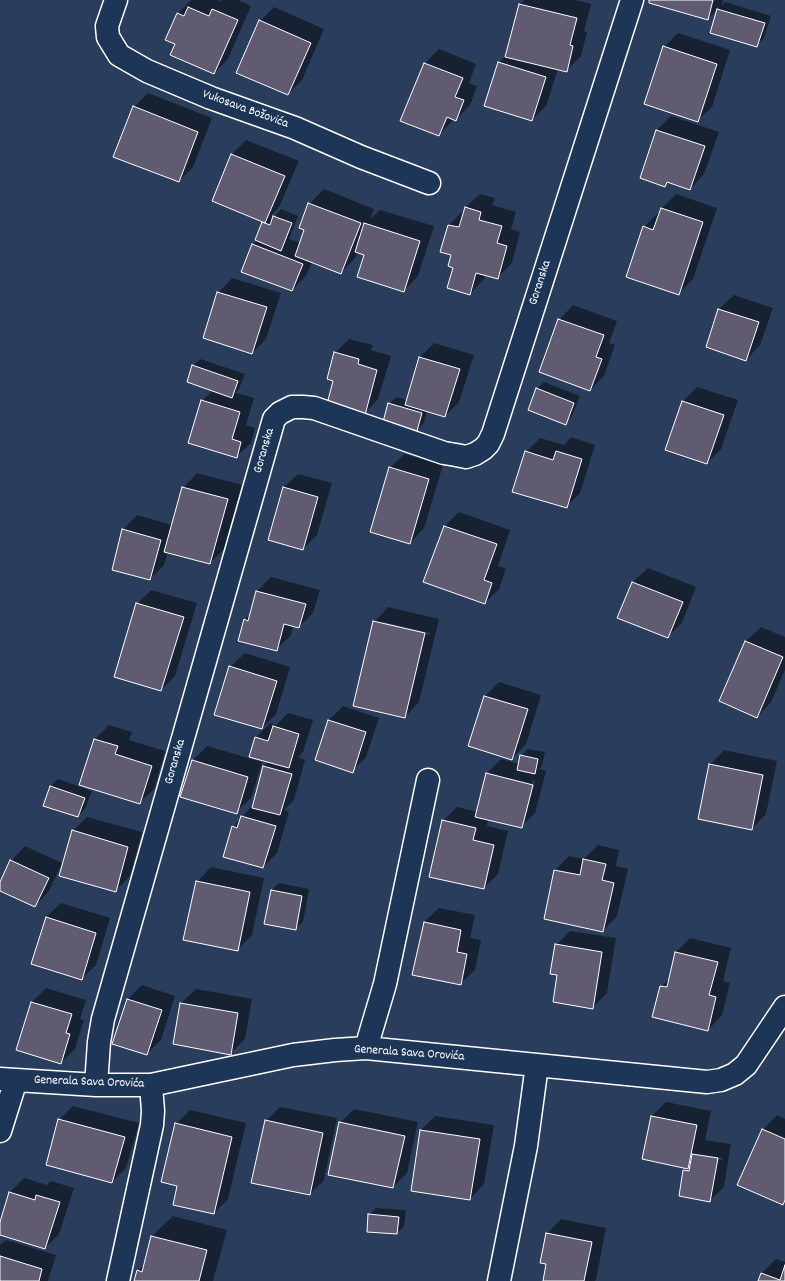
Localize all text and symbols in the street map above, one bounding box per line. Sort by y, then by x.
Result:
street label: Vukosava Božovića [200,87,290,133]
street label: Goranska [526,259,556,307]
street label: Goranska [251,427,279,475]
street label: Goranska [162,738,190,786]
street label: Generala Sava Orovića [353,1042,465,1066]
street label: Generala Sava Orovića [33,1073,145,1093]

